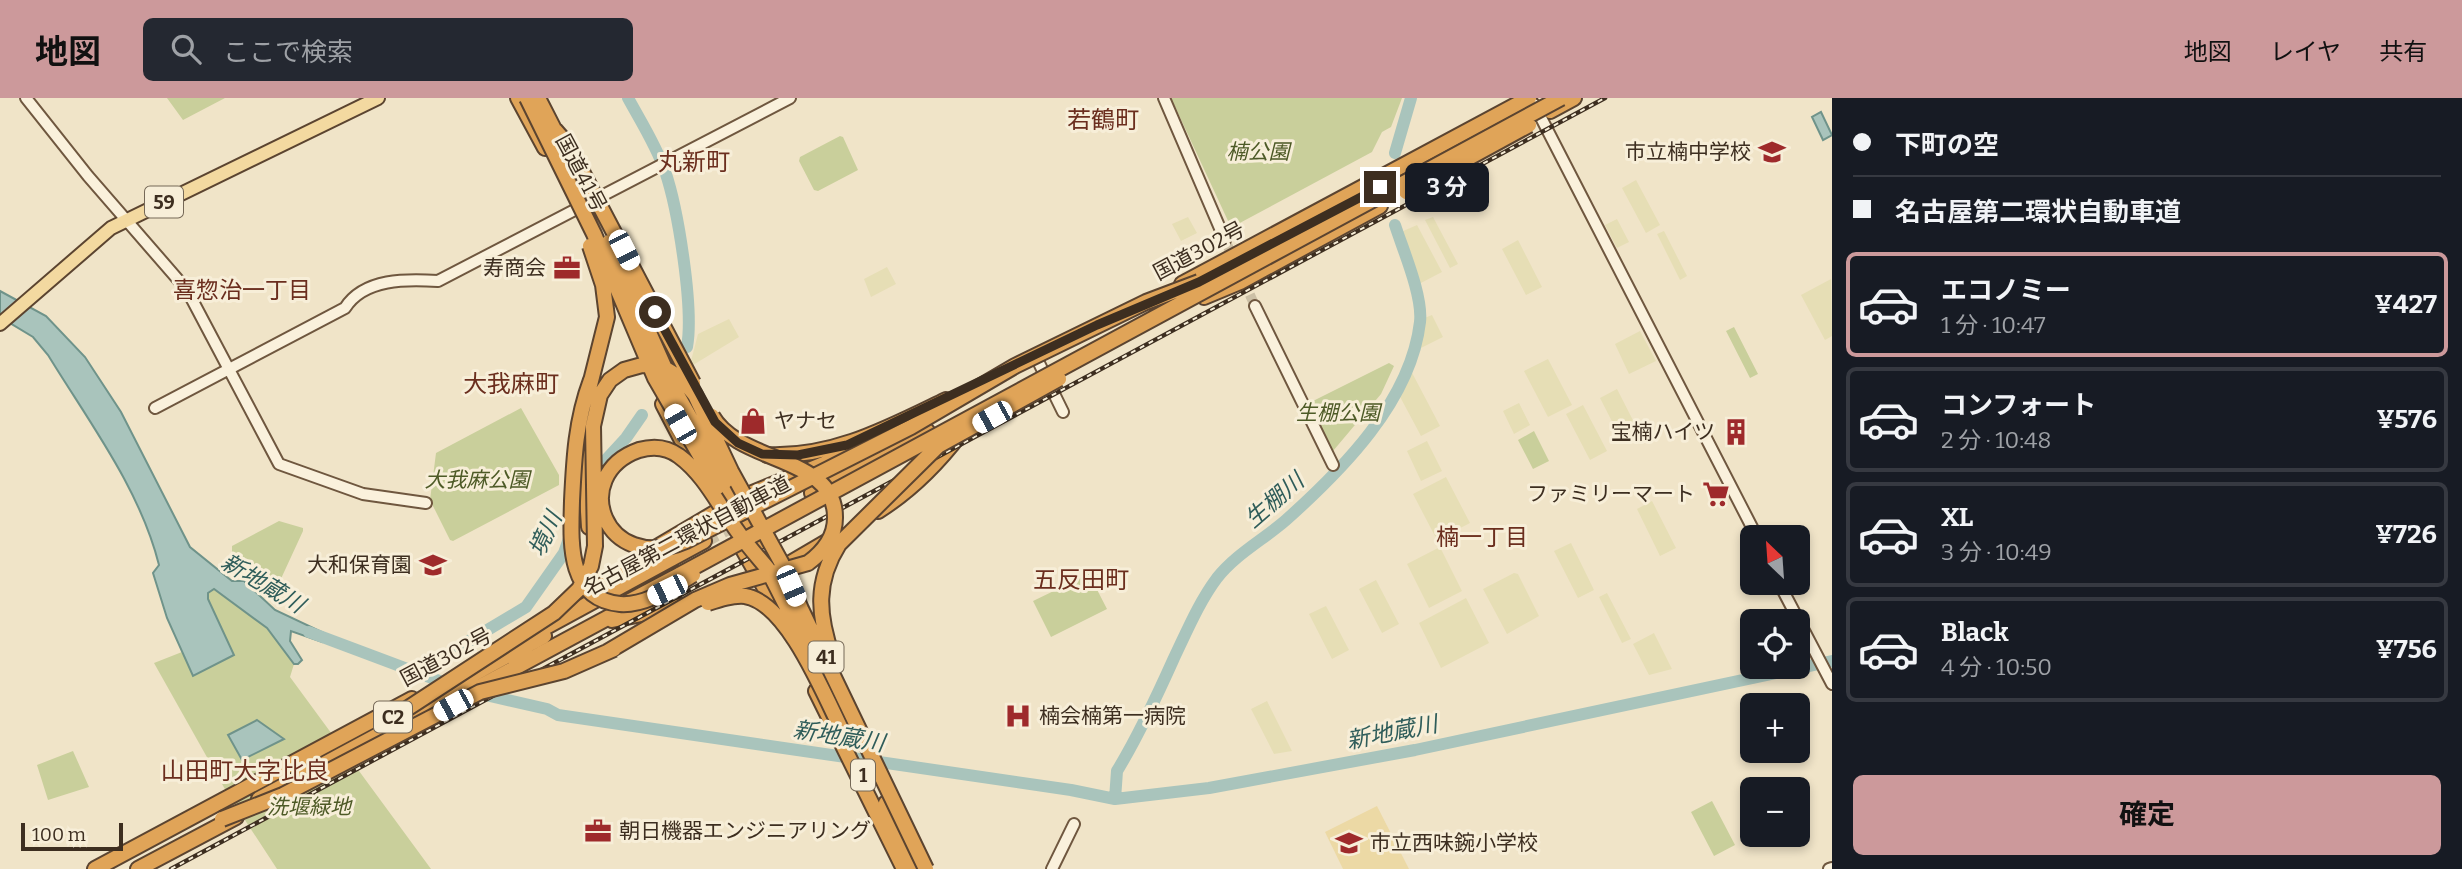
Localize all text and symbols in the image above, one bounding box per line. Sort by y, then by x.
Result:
search box [143,18,633,81]
icon: search [167,30,205,68]
text: 地図 [35,32,101,72]
text: ここで検索 [223,37,353,68]
text: 地図 [2184,38,2232,66]
text: レイヤ [2270,38,2341,66]
text: 共有 [2379,38,2427,66]
district label: 若鶴町 [1067,106,1139,134]
street label: 国道41号 [550,130,612,216]
text: 下町の空 [1895,130,1999,161]
school or university icon: 市立楠中学校 [1757,137,1787,167]
park label: 楠公園 [1227,139,1292,165]
place label: 市立楠中学校 [1625,139,1751,165]
district label: 丸新町 [658,148,730,176]
callout: 3 分 [1404,162,1488,212]
route end [1364,171,1396,203]
text: 3 分 [1427,173,1467,201]
road number: 59 [145,186,183,218]
text: 名古屋第二環状自動車道 [1895,197,2181,228]
street label: 国道302号 [1149,216,1249,286]
car [606,227,643,273]
office icon: 寿商会 [552,253,582,283]
place label: 寿商会 [483,255,546,281]
icon: car [1857,273,1920,336]
text: エコノミー [1941,275,2071,306]
district label: 喜惣治一丁目 [173,276,311,304]
text: ¥427 [2375,289,2437,320]
route start [639,296,671,328]
text: 1 分 · 10:47 [1941,311,2046,339]
district label: 大我麻町 [463,370,559,398]
icon: car [1857,388,1920,451]
text: コンフォート [1941,390,2096,421]
car [969,398,1016,436]
park label: 生棚公園 [1296,400,1383,426]
car [661,401,700,447]
text: ¥576 [2377,404,2437,435]
shop icon: ヤナセ [738,406,768,436]
place label: ヤナセ [774,408,837,434]
building icon: 宝楠ハイツ [1721,417,1751,447]
place label: 宝楠ハイツ [1610,419,1715,445]
text: 2 分 · 10:48 [1941,426,2051,454]
water label: 生棚川 [1239,465,1311,533]
park label: 大我麻公園 [425,467,532,493]
street label: 名古屋第二環状自動車道 [579,470,795,602]
supermarket icon: ファミリーマート [1701,479,1731,509]
place label: ファミリーマート [1527,481,1695,507]
text: XL [1941,502,1973,533]
icon: car [1857,503,1920,566]
water label: 境川 [523,505,569,561]
text: ¥726 [2375,519,2437,550]
district label: 楠一丁目 [1436,523,1528,551]
north arrow [1740,525,1810,595]
map controls [1740,525,1810,847]
text: 3 分 · 10:49 [1941,538,2052,566]
water label: 新地蔵川 [216,547,312,620]
school or university icon: 大和保育園 [418,550,448,580]
place label: 大和保育園 [307,552,412,578]
car [774,563,809,609]
district label: 五反田町 [1033,566,1129,594]
car [644,571,691,609]
button: locate [1740,609,1810,679]
text: Black [1941,617,2009,648]
icon: car [1857,618,1920,681]
street label: 国道302号 [396,622,496,692]
text: ¥756 [2376,634,2437,665]
road number: 41 [808,642,844,672]
text: 4 分 · 10:50 [1941,653,2052,681]
car [430,686,477,724]
button: + [1740,693,1810,763]
hospital icon: 楠会楠第一病院 [1003,701,1033,731]
road number: C2 [374,702,412,732]
place label: 楠会楠第一病院 [1039,703,1186,729]
water label: 新地蔵川 [1344,709,1443,755]
water label: 新地蔵川 [791,715,890,757]
district label: 山田町大字比良 [161,757,329,785]
road number: 1 [851,760,875,790]
button: 確定 [1853,775,2441,855]
button: − [1740,777,1810,847]
park label: 洗堰緑地 [267,794,353,820]
office icon: 朝日機器エンジニアリング [583,816,613,846]
place label: 朝日機器エンジニアリング [619,818,871,844]
scale bar [21,820,122,852]
text: 100 m [32,823,86,846]
school or university icon: 市立西味鋺小学校 [1334,828,1364,858]
place label: 市立西味鋺小学校 [1370,830,1538,856]

